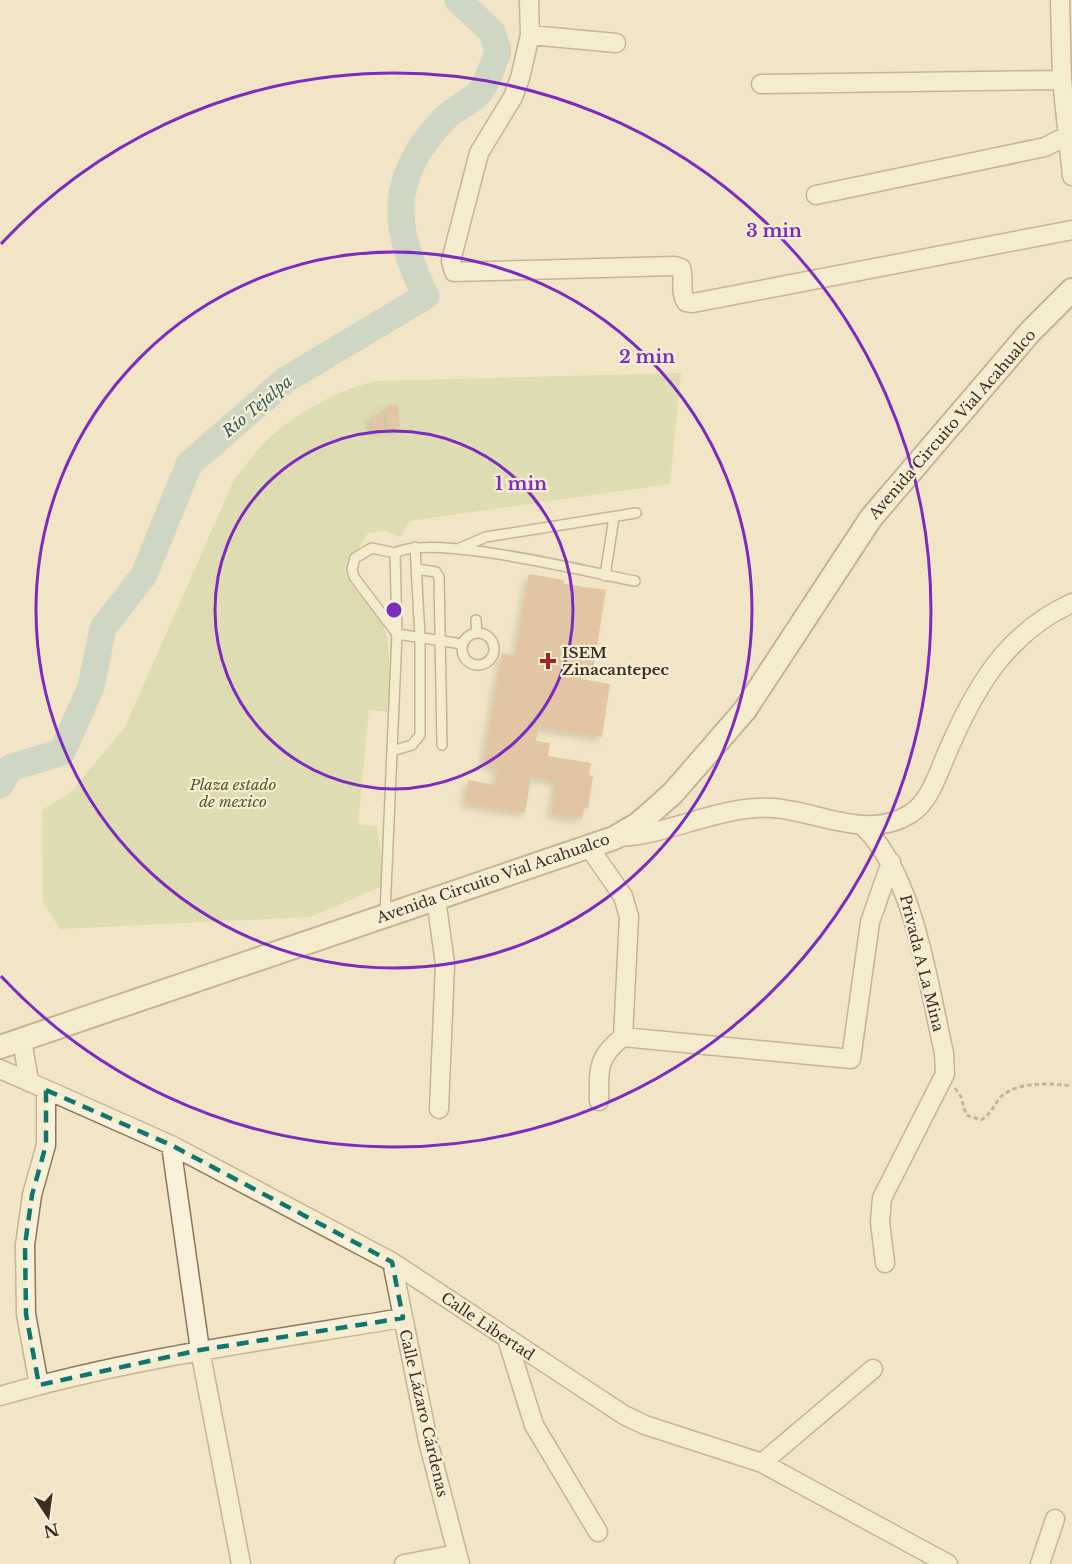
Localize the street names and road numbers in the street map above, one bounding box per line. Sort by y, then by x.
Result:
street label: Avenida Circuito Vial Acahualco [864,325,1040,524]
street label: Avenida Circuito Vial Acahualco [373,829,612,927]
street label: Privada A La Mina [896,893,948,1034]
street label: Calle Libertad [438,1288,538,1364]
street label: Calle Lázaro Cárdenas [395,1327,453,1499]

